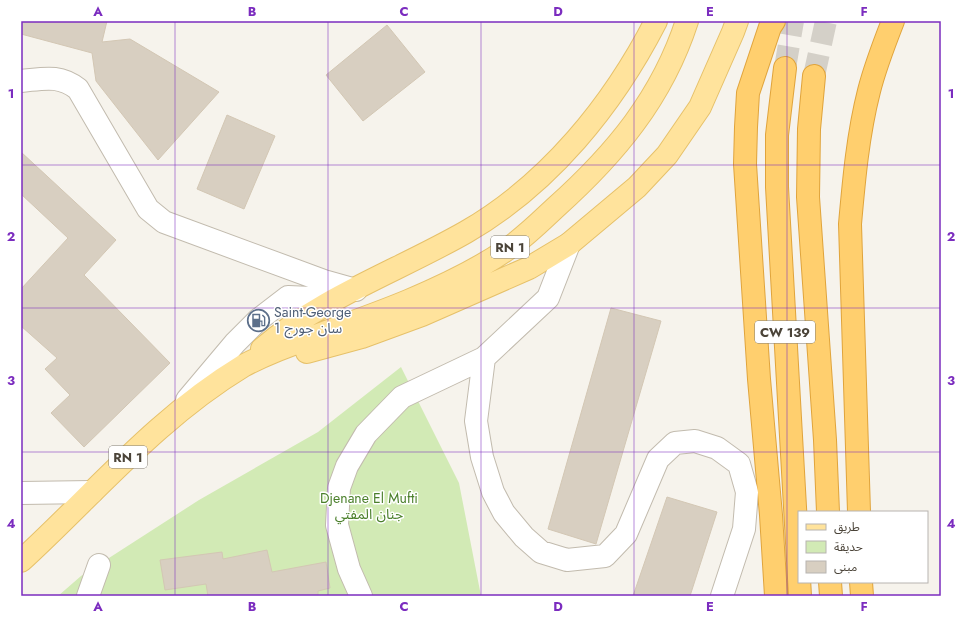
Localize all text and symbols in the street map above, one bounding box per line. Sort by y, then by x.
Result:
text: A [92,2,103,21]
text: B [248,2,257,21]
text: C [399,2,409,21]
text: D [553,2,563,21]
text: E [706,2,714,21]
text: F [860,2,868,21]
text: 1 [8,84,14,103]
text: 1 [948,84,954,103]
text: 2 [7,227,15,246]
text: 2 [947,227,955,246]
road number: RN 1 [491,236,529,258]
place label: Saint-George 1 سان جورج [274,302,351,339]
fuel station icon: Saint-George 1 سان جورج [245,307,271,333]
road number: CW 139 [755,321,815,343]
text: 3 [7,371,15,390]
text: 3 [947,371,955,390]
road number: RN 1 [109,446,147,468]
park label: Djenane El Mufti جنان المفتي [320,488,418,525]
legend [798,511,928,583]
text: 4 [6,514,16,533]
text: 4 [946,514,956,533]
text: طريق [834,518,860,536]
text: حديقة [834,538,863,556]
text: مبنى [834,558,857,576]
text: A [92,597,103,616]
text: B [248,597,257,616]
text: C [399,597,409,616]
text: D [553,597,563,616]
text: E [706,597,714,616]
text: F [860,597,868,616]

